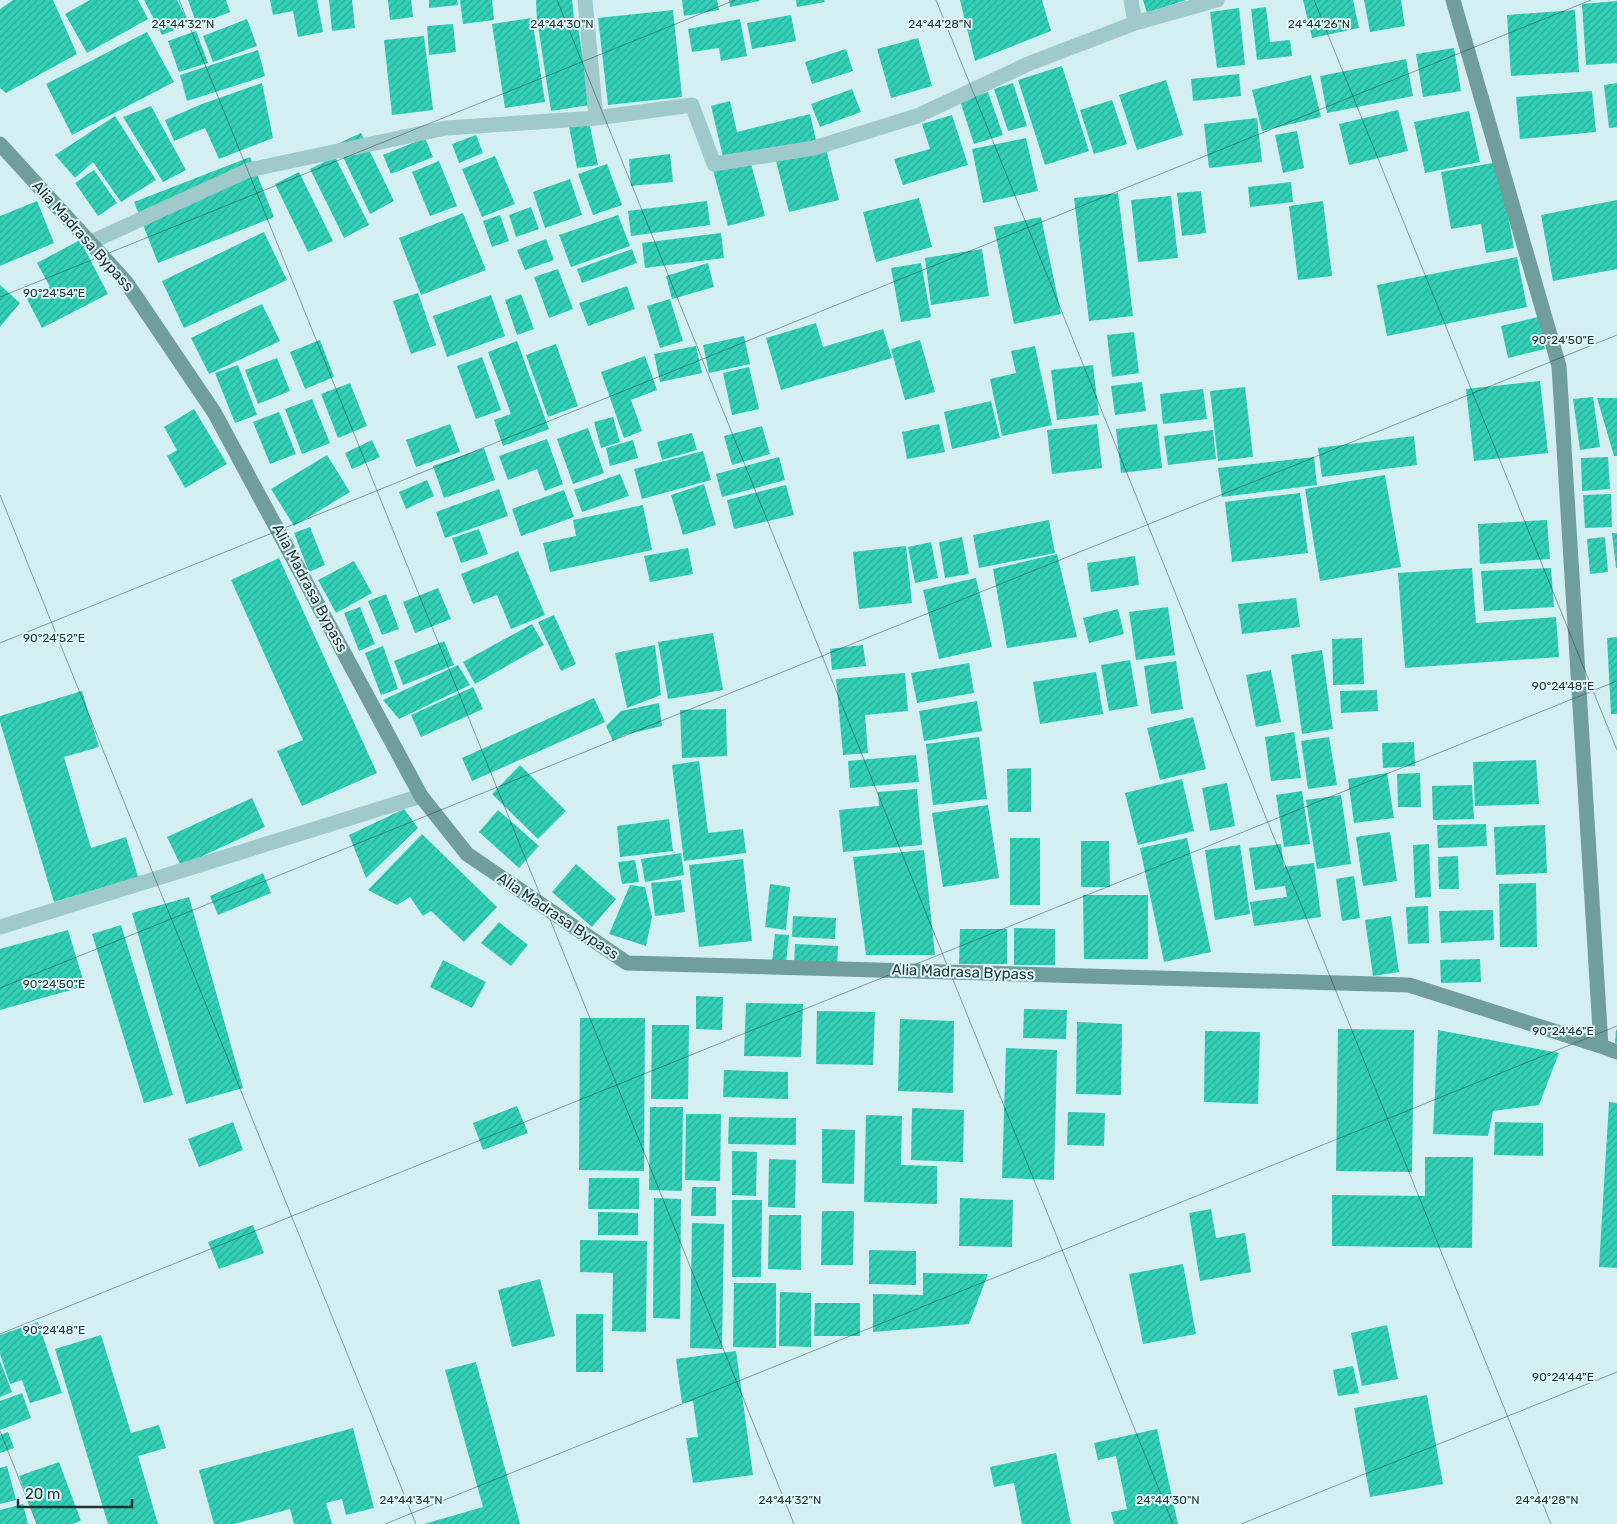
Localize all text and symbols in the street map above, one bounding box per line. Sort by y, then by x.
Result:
text: 24°44'32"N [152,17,214,31]
text: 24°44'30"N [530,17,594,31]
text: 24°44'28"N [908,17,972,31]
text: 24°44'26"N [1288,17,1350,31]
street label: Alia Madrasa Bypass [29,177,138,295]
text: 90°24'54"E [23,286,85,300]
text: 90°24'50"E [1532,333,1594,347]
street label: Alia Madrasa Bypass [269,521,352,656]
text: 90°24'52"E [23,631,85,645]
text: 90°24'48"E [1532,679,1594,693]
street label: Alia Madrasa Bypass [494,869,622,964]
street label: Alia Madrasa Bypass [891,961,1035,983]
text: 90°24'50"E [23,977,85,991]
text: 90°24'46"E [1532,1024,1594,1038]
text: 90°24'48"E [23,1323,85,1337]
text: 90°24'44"E [1532,1370,1594,1384]
scale bar [18,1476,131,1508]
text: 20 m [25,1485,60,1503]
text: 24°44'34"N [380,1493,443,1507]
text: 24°44'32"N [759,1493,821,1507]
text: 24°44'30"N [1136,1493,1200,1507]
text: 24°44'28"N [1515,1493,1579,1507]

